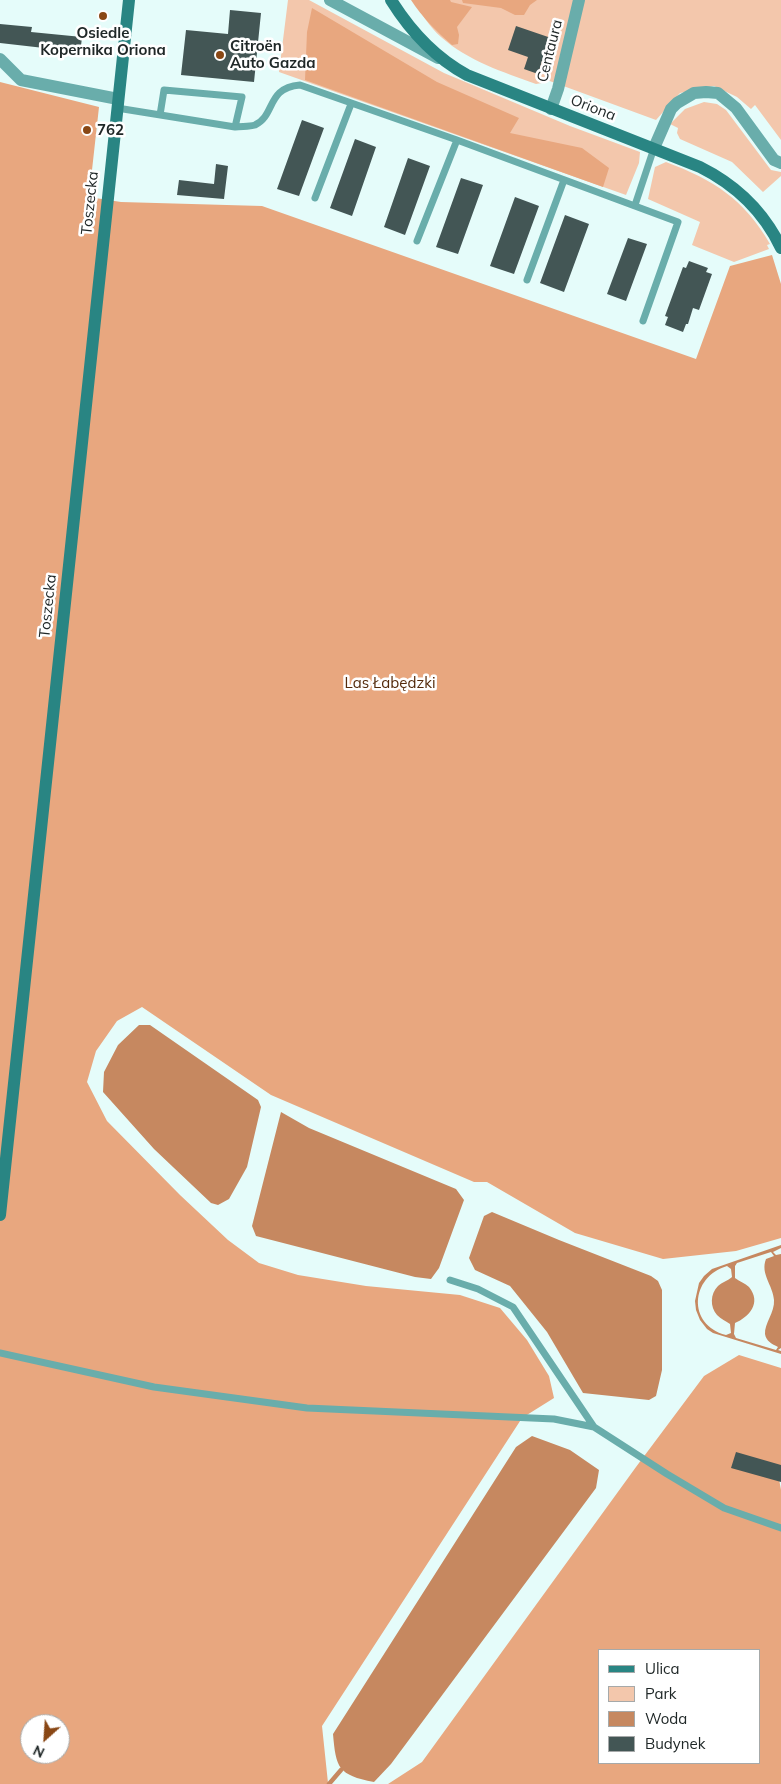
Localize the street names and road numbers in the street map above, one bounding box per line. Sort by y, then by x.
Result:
street label: Centaura [534,18,566,84]
street label: Oriona [568,91,618,125]
street label: Toszecka [78,170,102,236]
street label: Toszecka [36,573,60,639]

